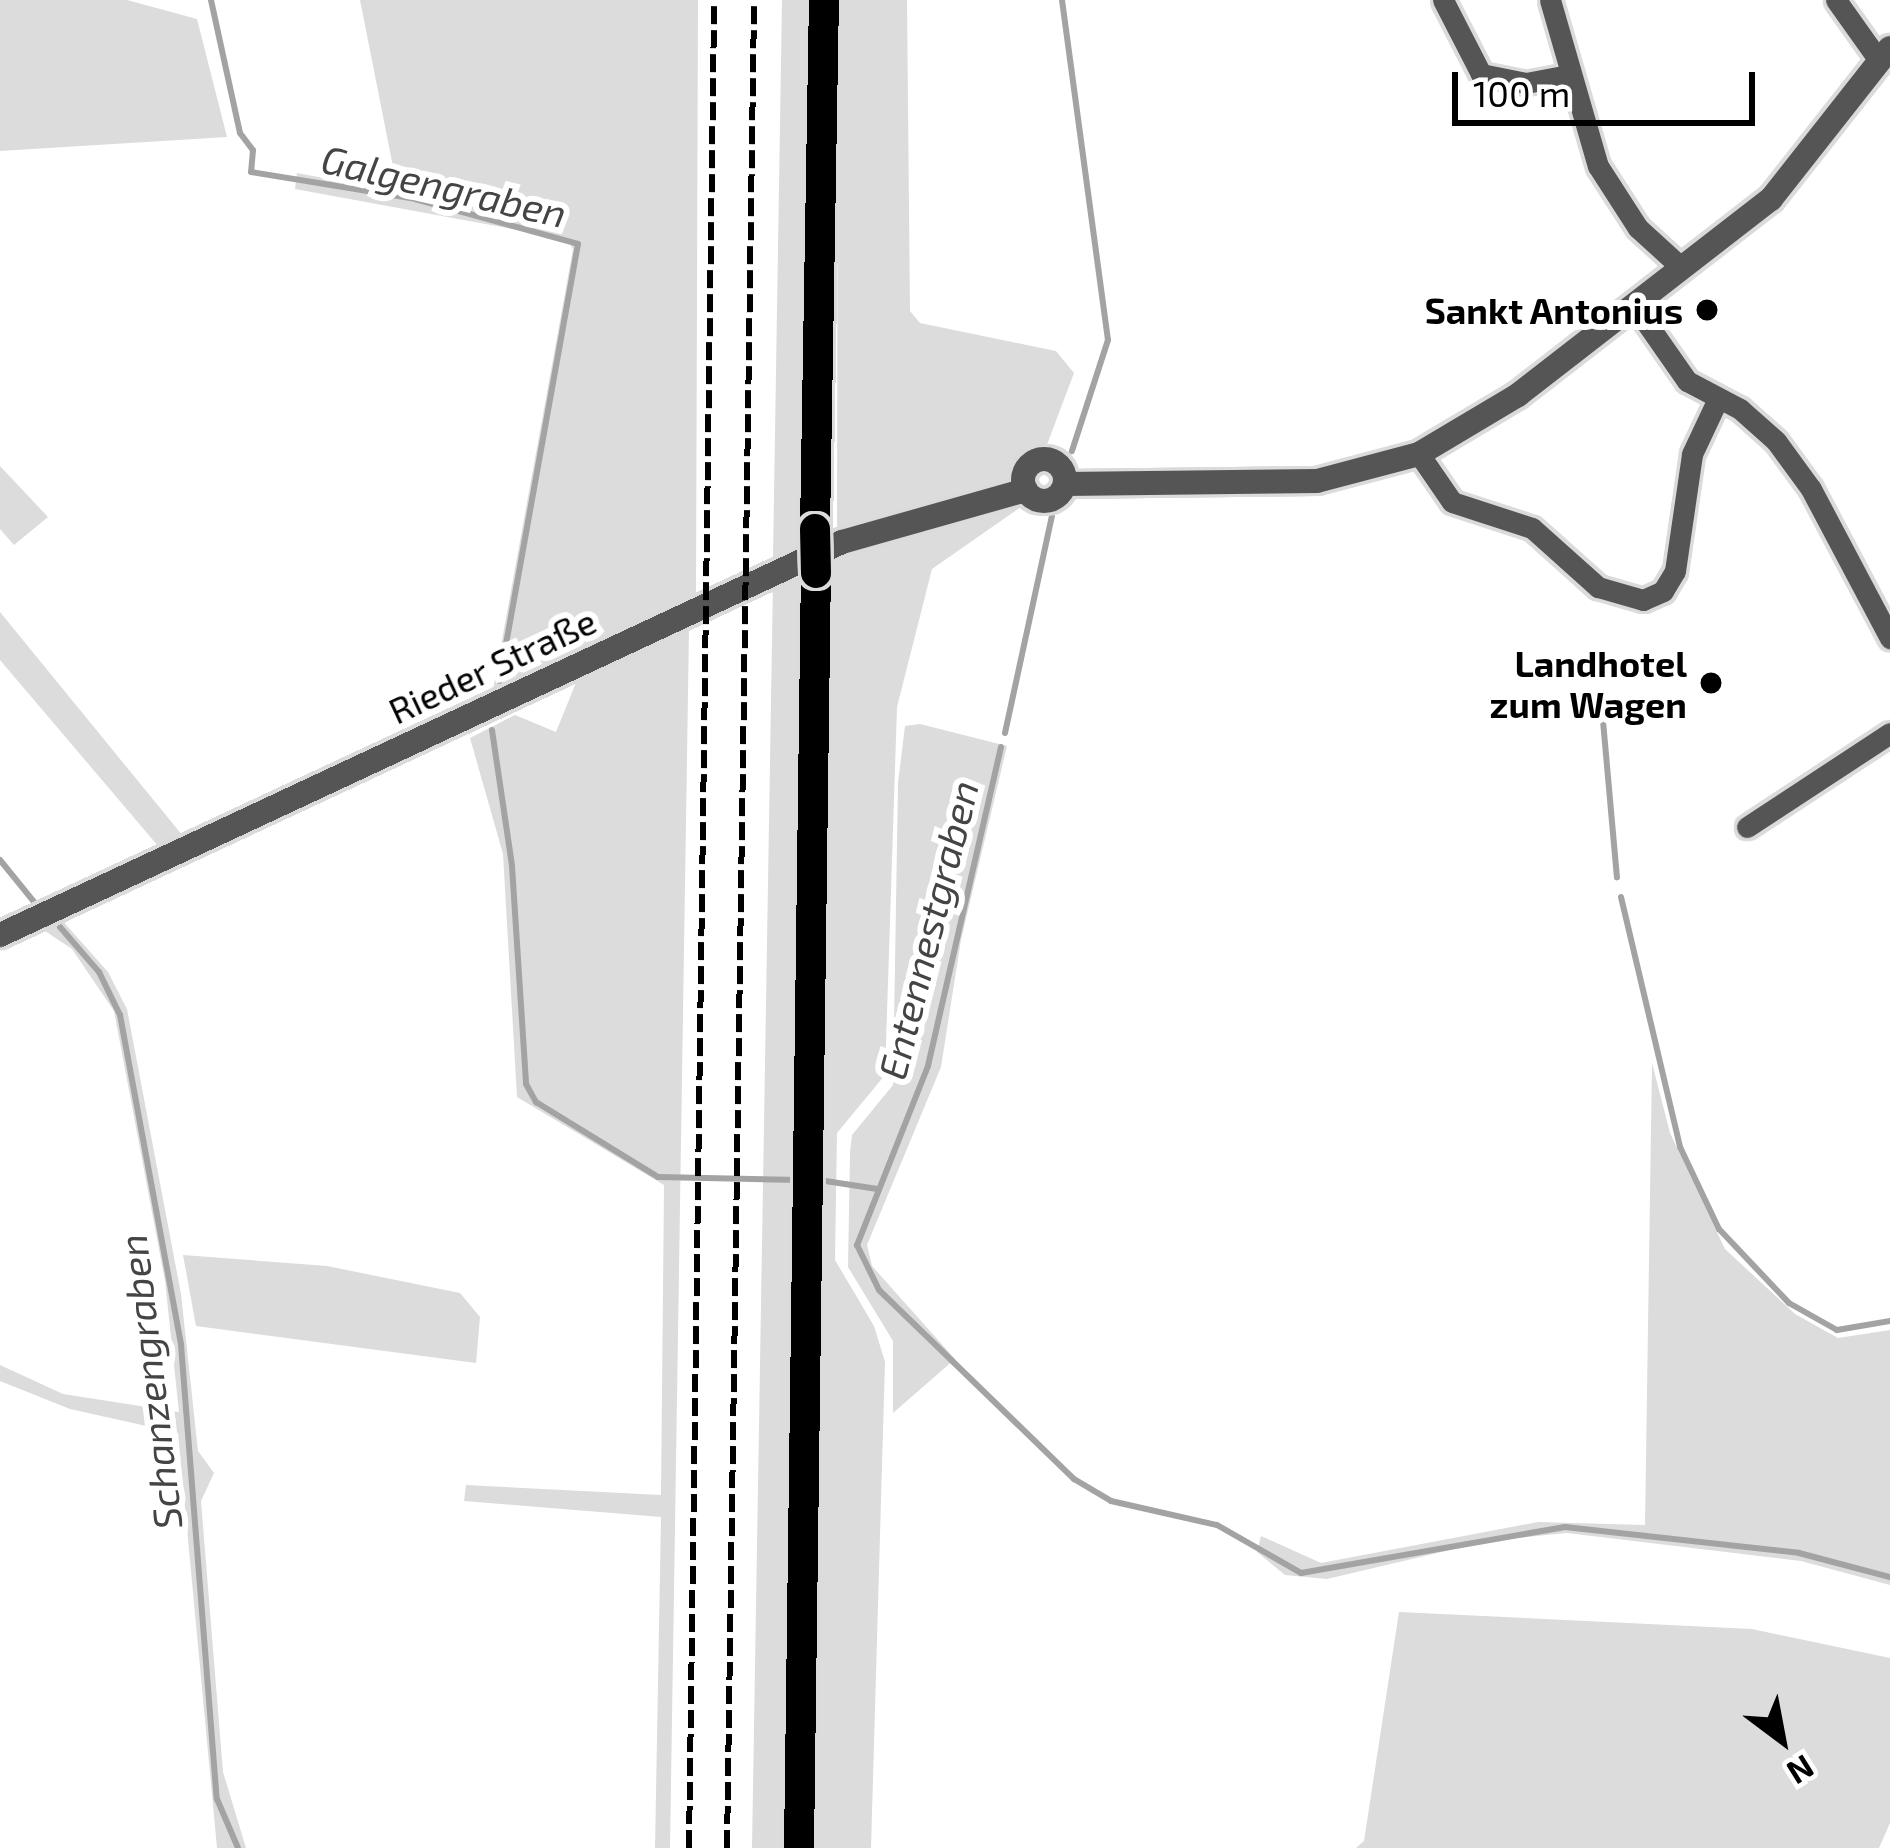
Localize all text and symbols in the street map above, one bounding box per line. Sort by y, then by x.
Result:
scale bar [1458,48,1761,122]
text: 100 m [1473,71,1570,114]
water label: Galgengraben [317,135,571,237]
place label: Sankt Antonius [1424,288,1683,332]
marker: Sankt Antonius [1694,297,1720,323]
street label: Rieder Straße [381,598,603,732]
place label: Landhotel zum Wagen [1489,640,1687,725]
marker: Landhotel zum Wagen [1698,670,1724,696]
water label: Entennestgraben [868,776,988,1084]
water label: Schanzengraben [109,1232,191,1532]
north arrow [1722,1680,1842,1800]
text: N [1780,1747,1822,1794]

